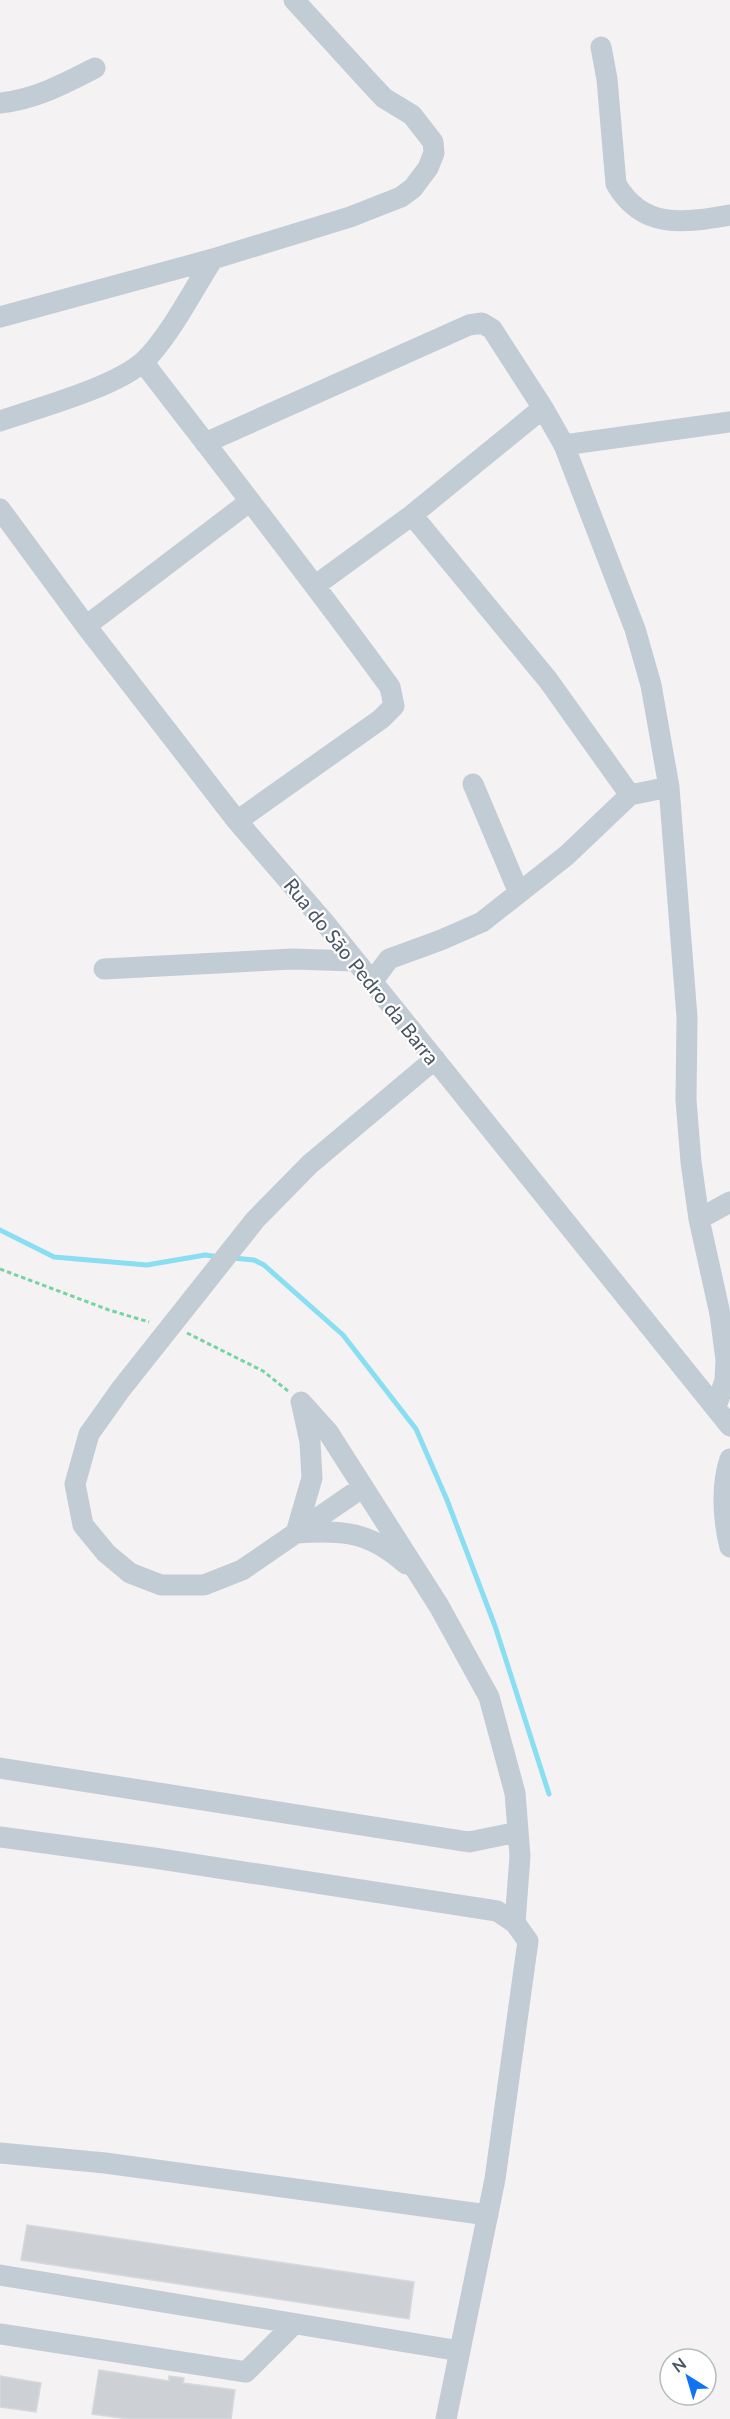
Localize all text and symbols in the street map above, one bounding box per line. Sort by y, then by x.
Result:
street label: Rua do São Pedro da Barra [279,873,445,1069]
north arrow [658,2347,718,2407]
text: N [668,2353,689,2376]

